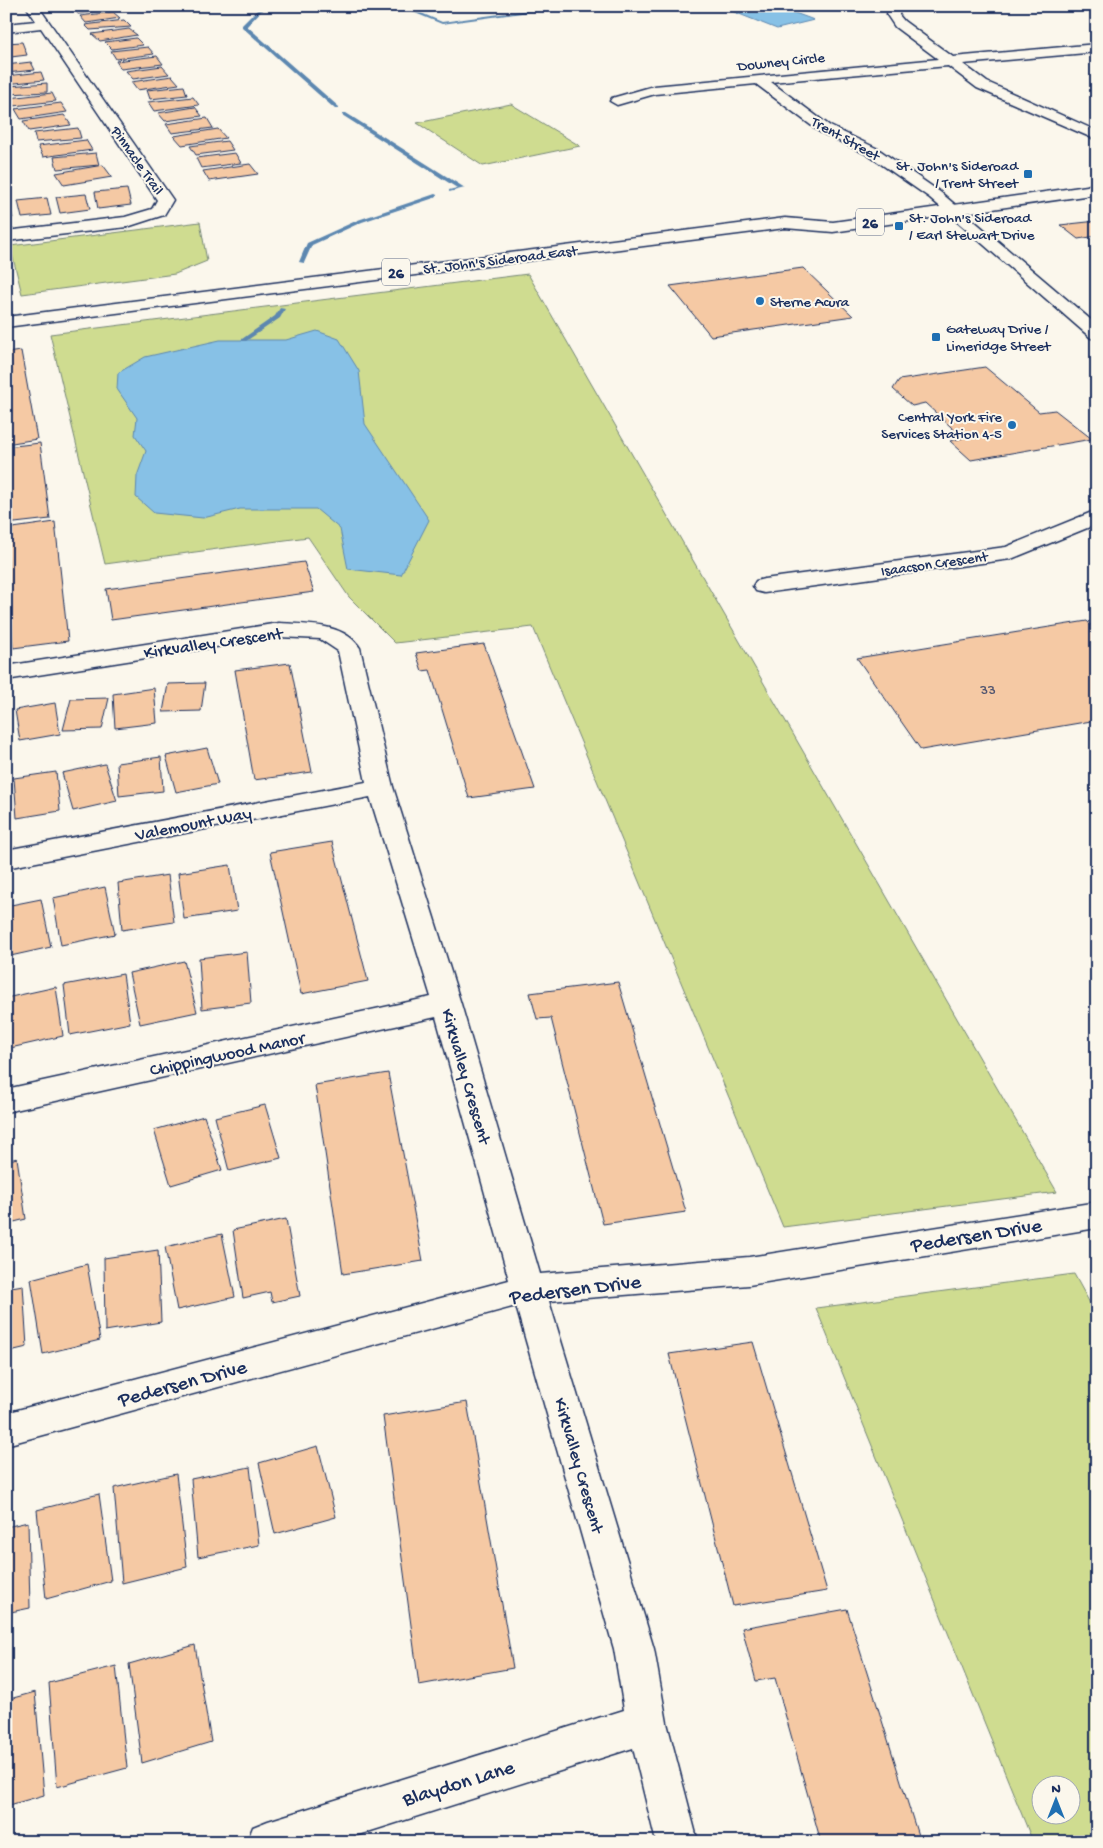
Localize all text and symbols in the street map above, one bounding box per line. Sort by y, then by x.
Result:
street label: Downey Circle [736,49,826,77]
street label: Trent Street [807,113,884,167]
street label: Pinnacle Trail [106,122,167,199]
place label: St. John's Sideroad / Trent Street [896,158,1020,193]
marker: St. John's Sideroad / Trent Street [1022,168,1034,180]
road number: 26 [856,208,884,236]
place label: St. John's Sideroad / Earl Stewart Drive [909,210,1035,245]
marker: St. John's Sideroad / Earl Stewart Drive [893,220,905,232]
street label: St. John's Sideroad East [422,242,580,279]
road number: 26 [382,258,410,286]
place label: Sterne Acura [770,294,850,312]
marker: Sterne Acura [754,295,766,307]
place label: Gateway Drive / Limeridge Street [946,321,1052,356]
marker: Gateway Drive / Limeridge Street [930,331,942,343]
place label: Central York Fire Services Station 4-5 [881,409,1002,444]
marker: Central York Fire Services Station 4-5 [1006,419,1018,431]
street label: Isaacson Crescent [880,548,991,581]
street label: Kirkvalley Crescent [143,624,286,665]
house number: 33 [979,682,996,700]
street label: Valemount Way [132,804,254,847]
street label: Kirkvalley Crescent [435,1007,494,1148]
street label: Chippingwood Manor [148,1028,309,1082]
street label: Pedersen Drive [908,1215,1045,1260]
street label: Pedersen Drive [507,1271,644,1312]
street label: Pedersen Drive [115,1356,251,1415]
street label: Kirkvalley Crescent [548,1396,607,1537]
street label: Blaydon Lane [399,1756,519,1815]
north arrow [1030,1776,1080,1826]
text: N [1051,1781,1061,1798]

